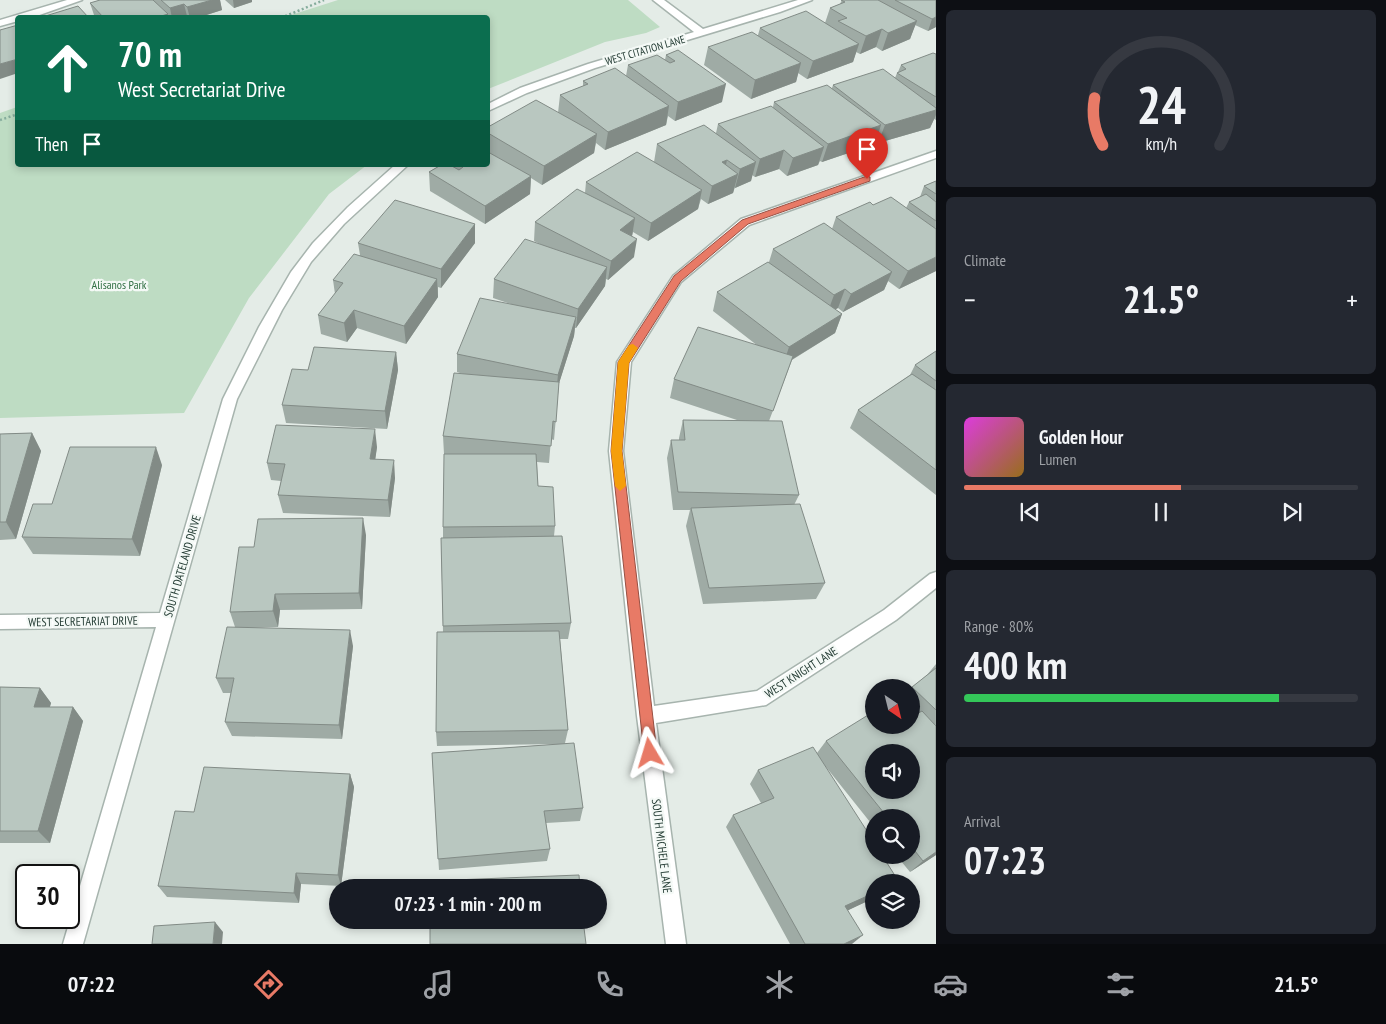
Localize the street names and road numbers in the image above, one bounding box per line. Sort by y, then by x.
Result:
street label: WEST CITATION LANE [603,32,687,68]
street label: SOUTH DATELAND DRIVE [160,513,204,619]
street label: WEST SECRETARIAT DRIVE [28,613,138,629]
street label: WEST KNIGHT LANE [762,643,840,701]
street label: SOUTH MICHELE LANE [649,798,675,894]

